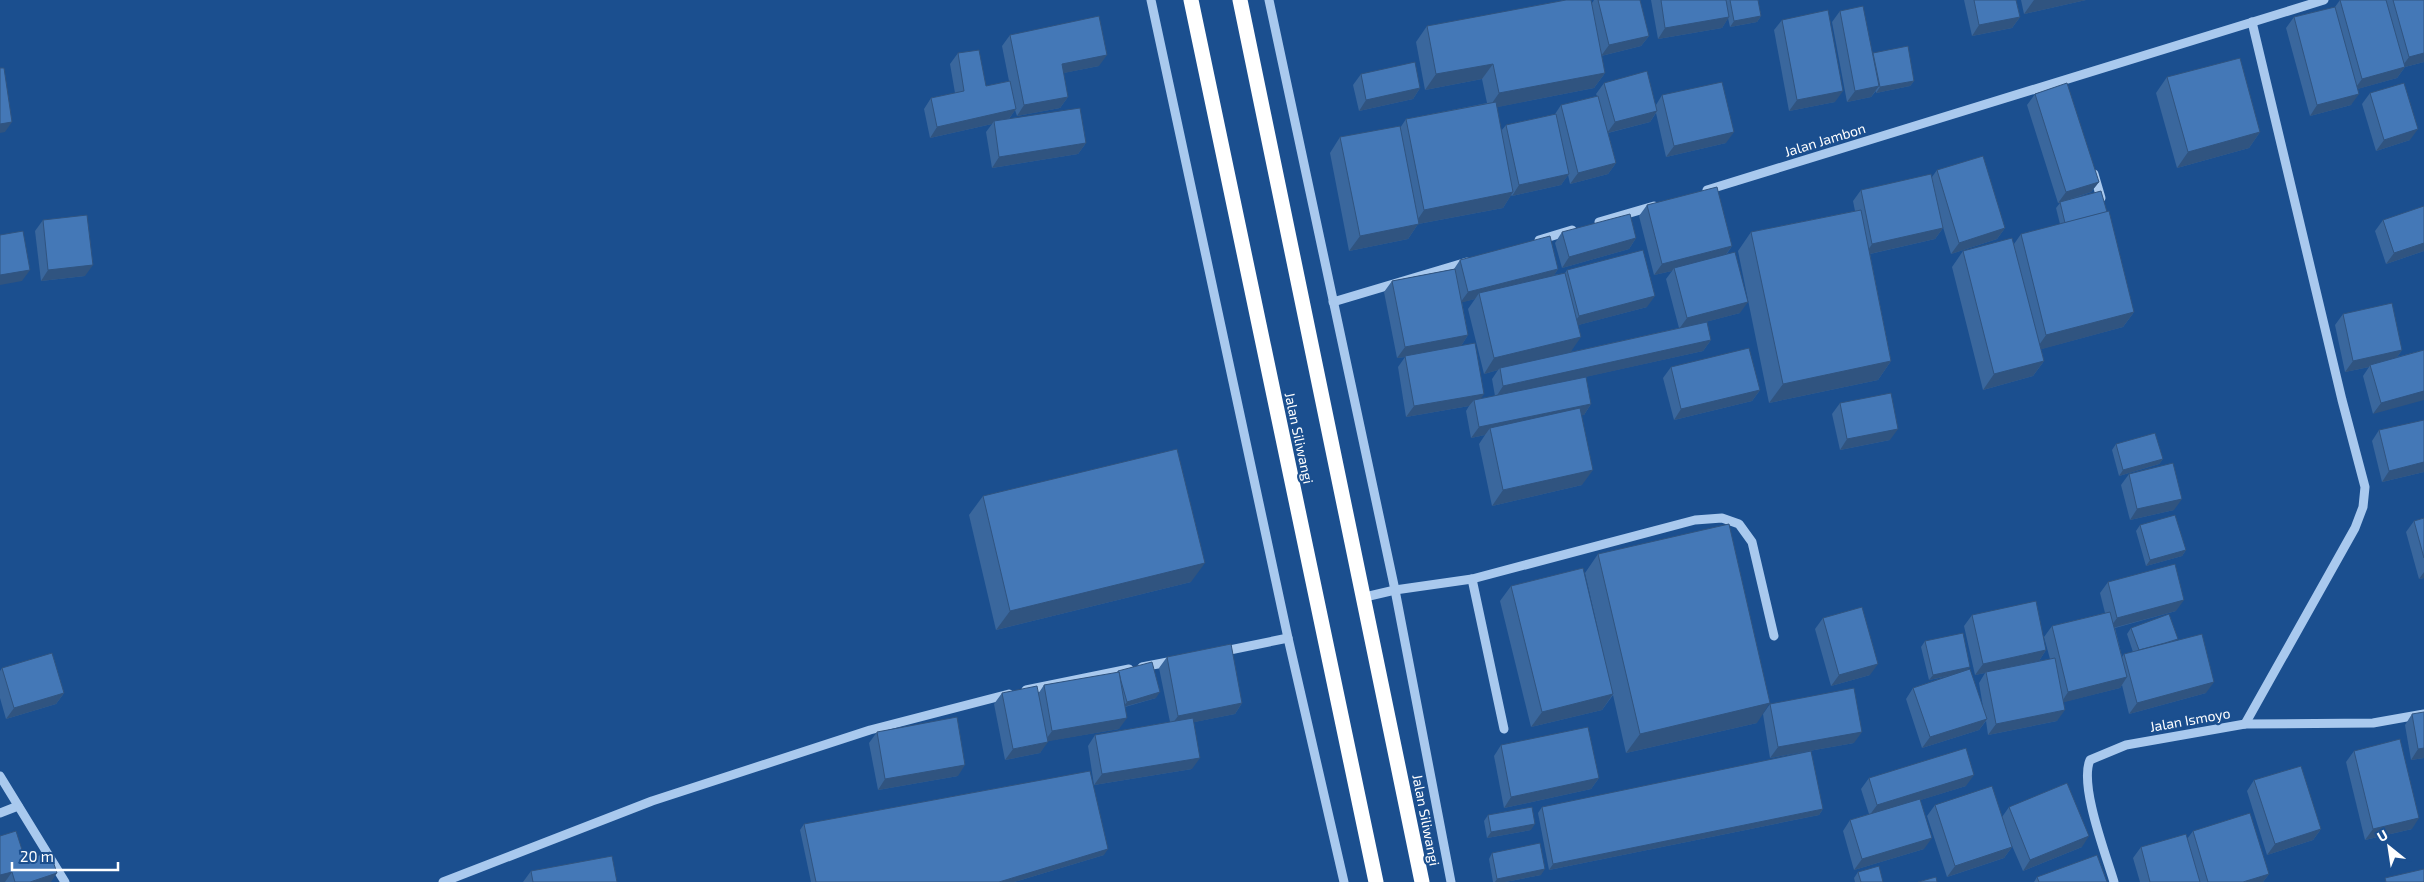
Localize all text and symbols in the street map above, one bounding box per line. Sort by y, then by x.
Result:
street label: Jalan Jambon [1782,119,1868,160]
street label: Jalan Siliwangi [1281,391,1317,485]
street label: Jalan Ismoyo [2148,704,2232,735]
street label: Jalan Siliwangi [1409,773,1444,867]
north arrow [2364,822,2414,872]
text: U [2374,826,2391,845]
scale bar [12,840,119,872]
text: 20 m [20,847,54,865]

